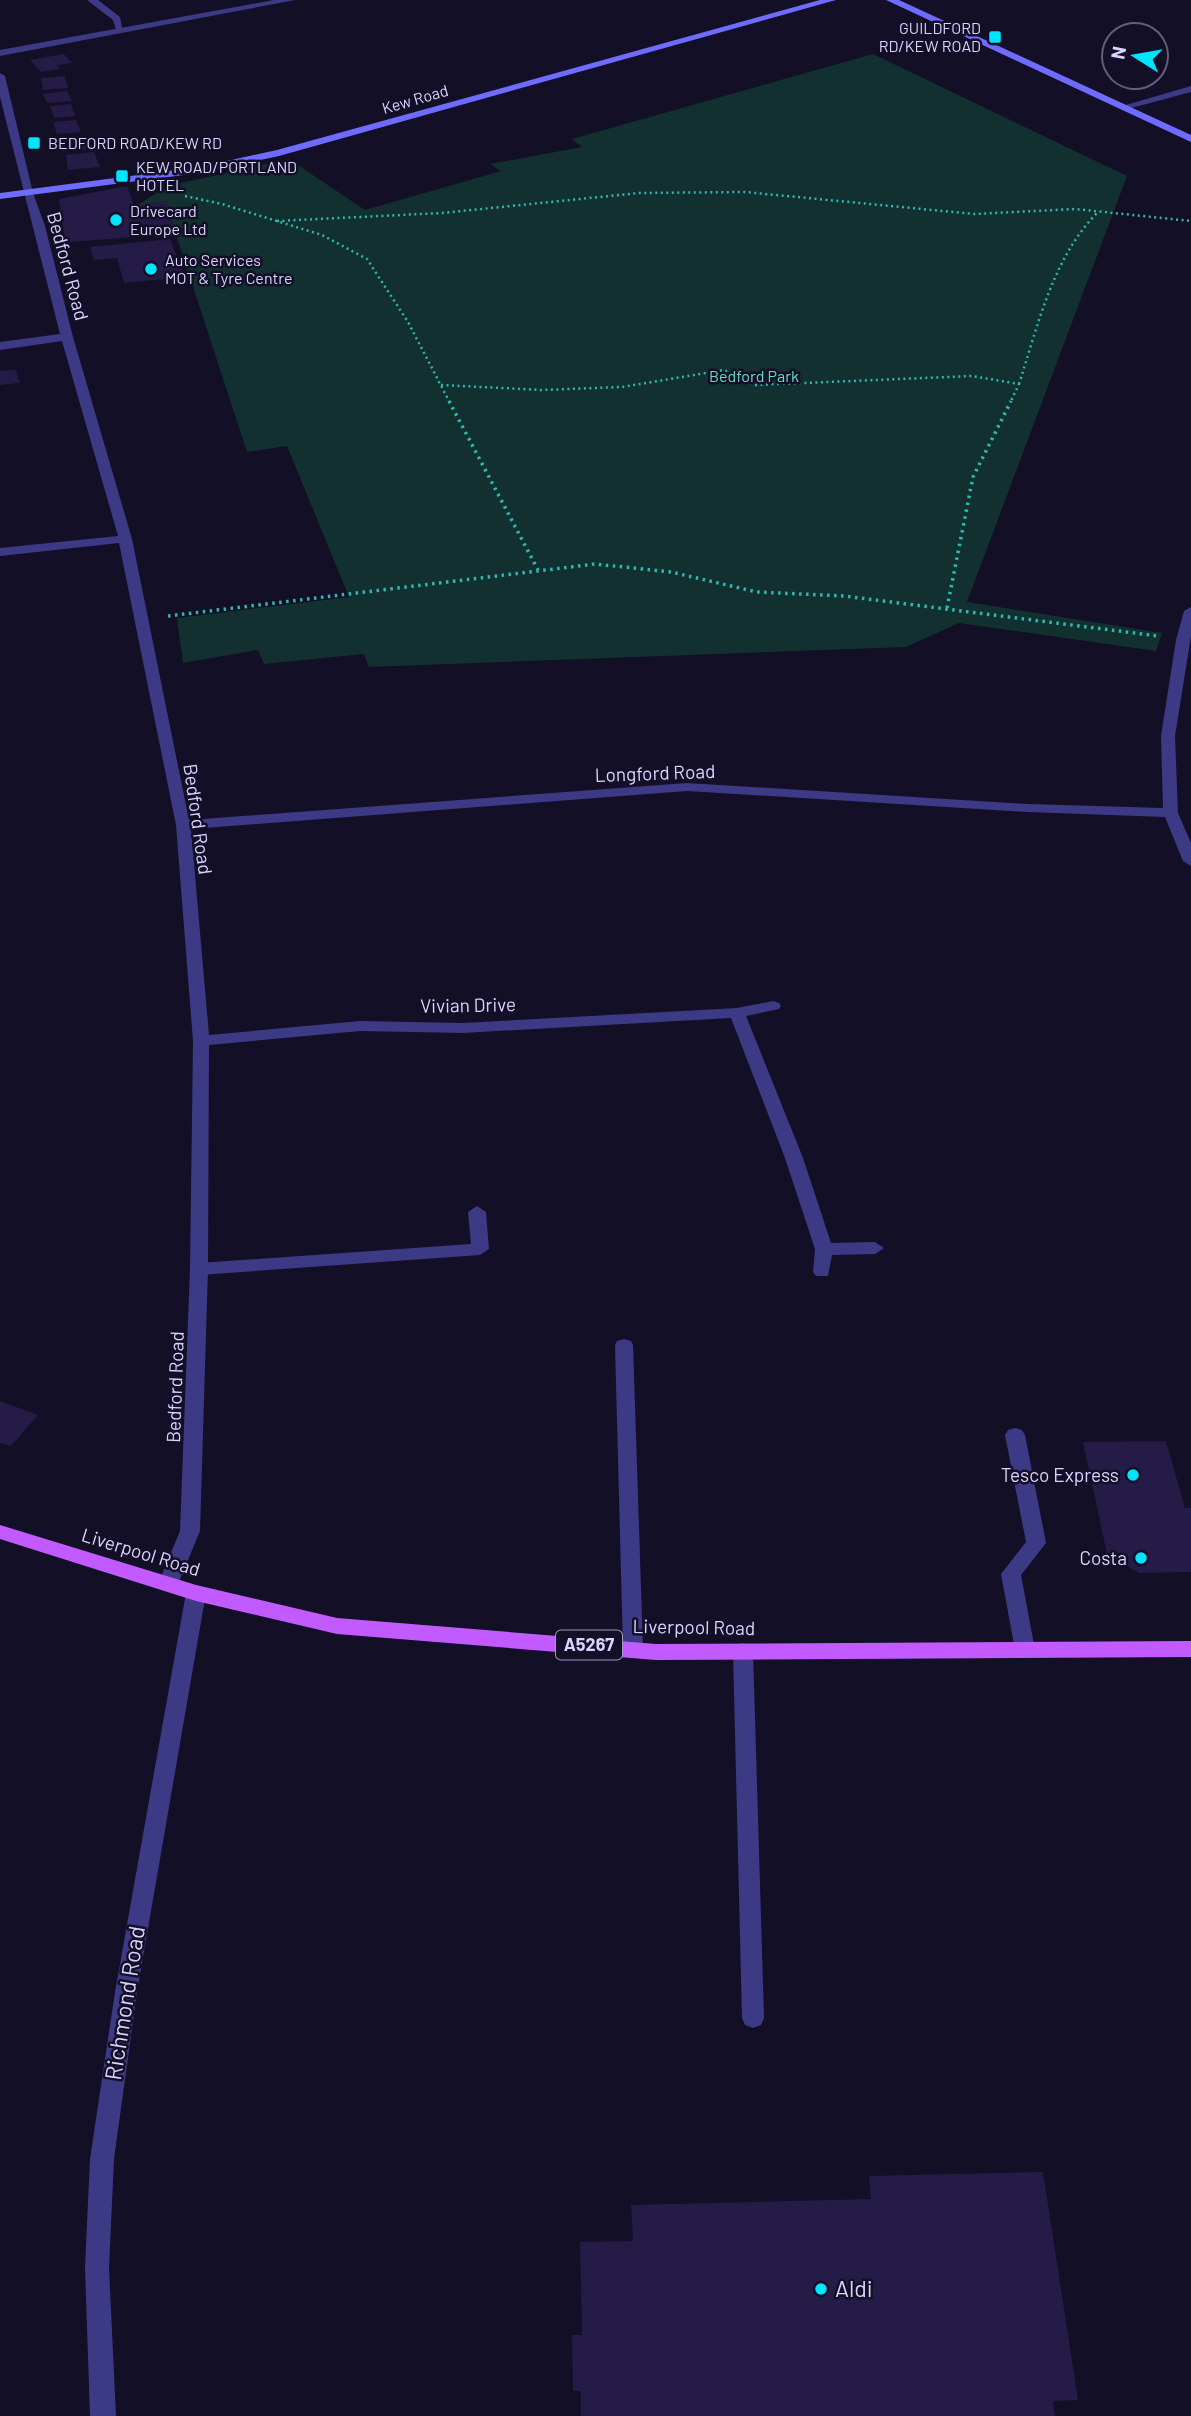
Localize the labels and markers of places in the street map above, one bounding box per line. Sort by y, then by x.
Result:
place label: GUILDFORD RD/KEW ROAD [879,18,981,55]
marker: GUILDFORD RD/KEW ROAD [987,29,1003,45]
place label: BEDFORD ROAD/KEW RD [48,133,222,152]
marker: BEDFORD ROAD/KEW RD [26,135,42,151]
place label: KEW ROAD/PORTLAND HOTEL [136,157,297,194]
marker: KEW ROAD/PORTLAND HOTEL [114,168,130,184]
place label: Drivecard Europe Ltd [130,201,206,238]
marker: Drivecard Europe Ltd [108,212,124,228]
place label: Auto Services MOT & Tyre Centre [165,250,293,287]
marker: Auto Services MOT & Tyre Centre [143,261,159,277]
place label: Tesco Express [1001,1463,1119,1486]
marker: Tesco Express [1125,1467,1141,1483]
place label: Costa [1079,1546,1127,1569]
marker: Costa [1133,1550,1149,1566]
place label: Aldi [835,2274,873,2302]
marker: Aldi [813,2281,829,2297]

